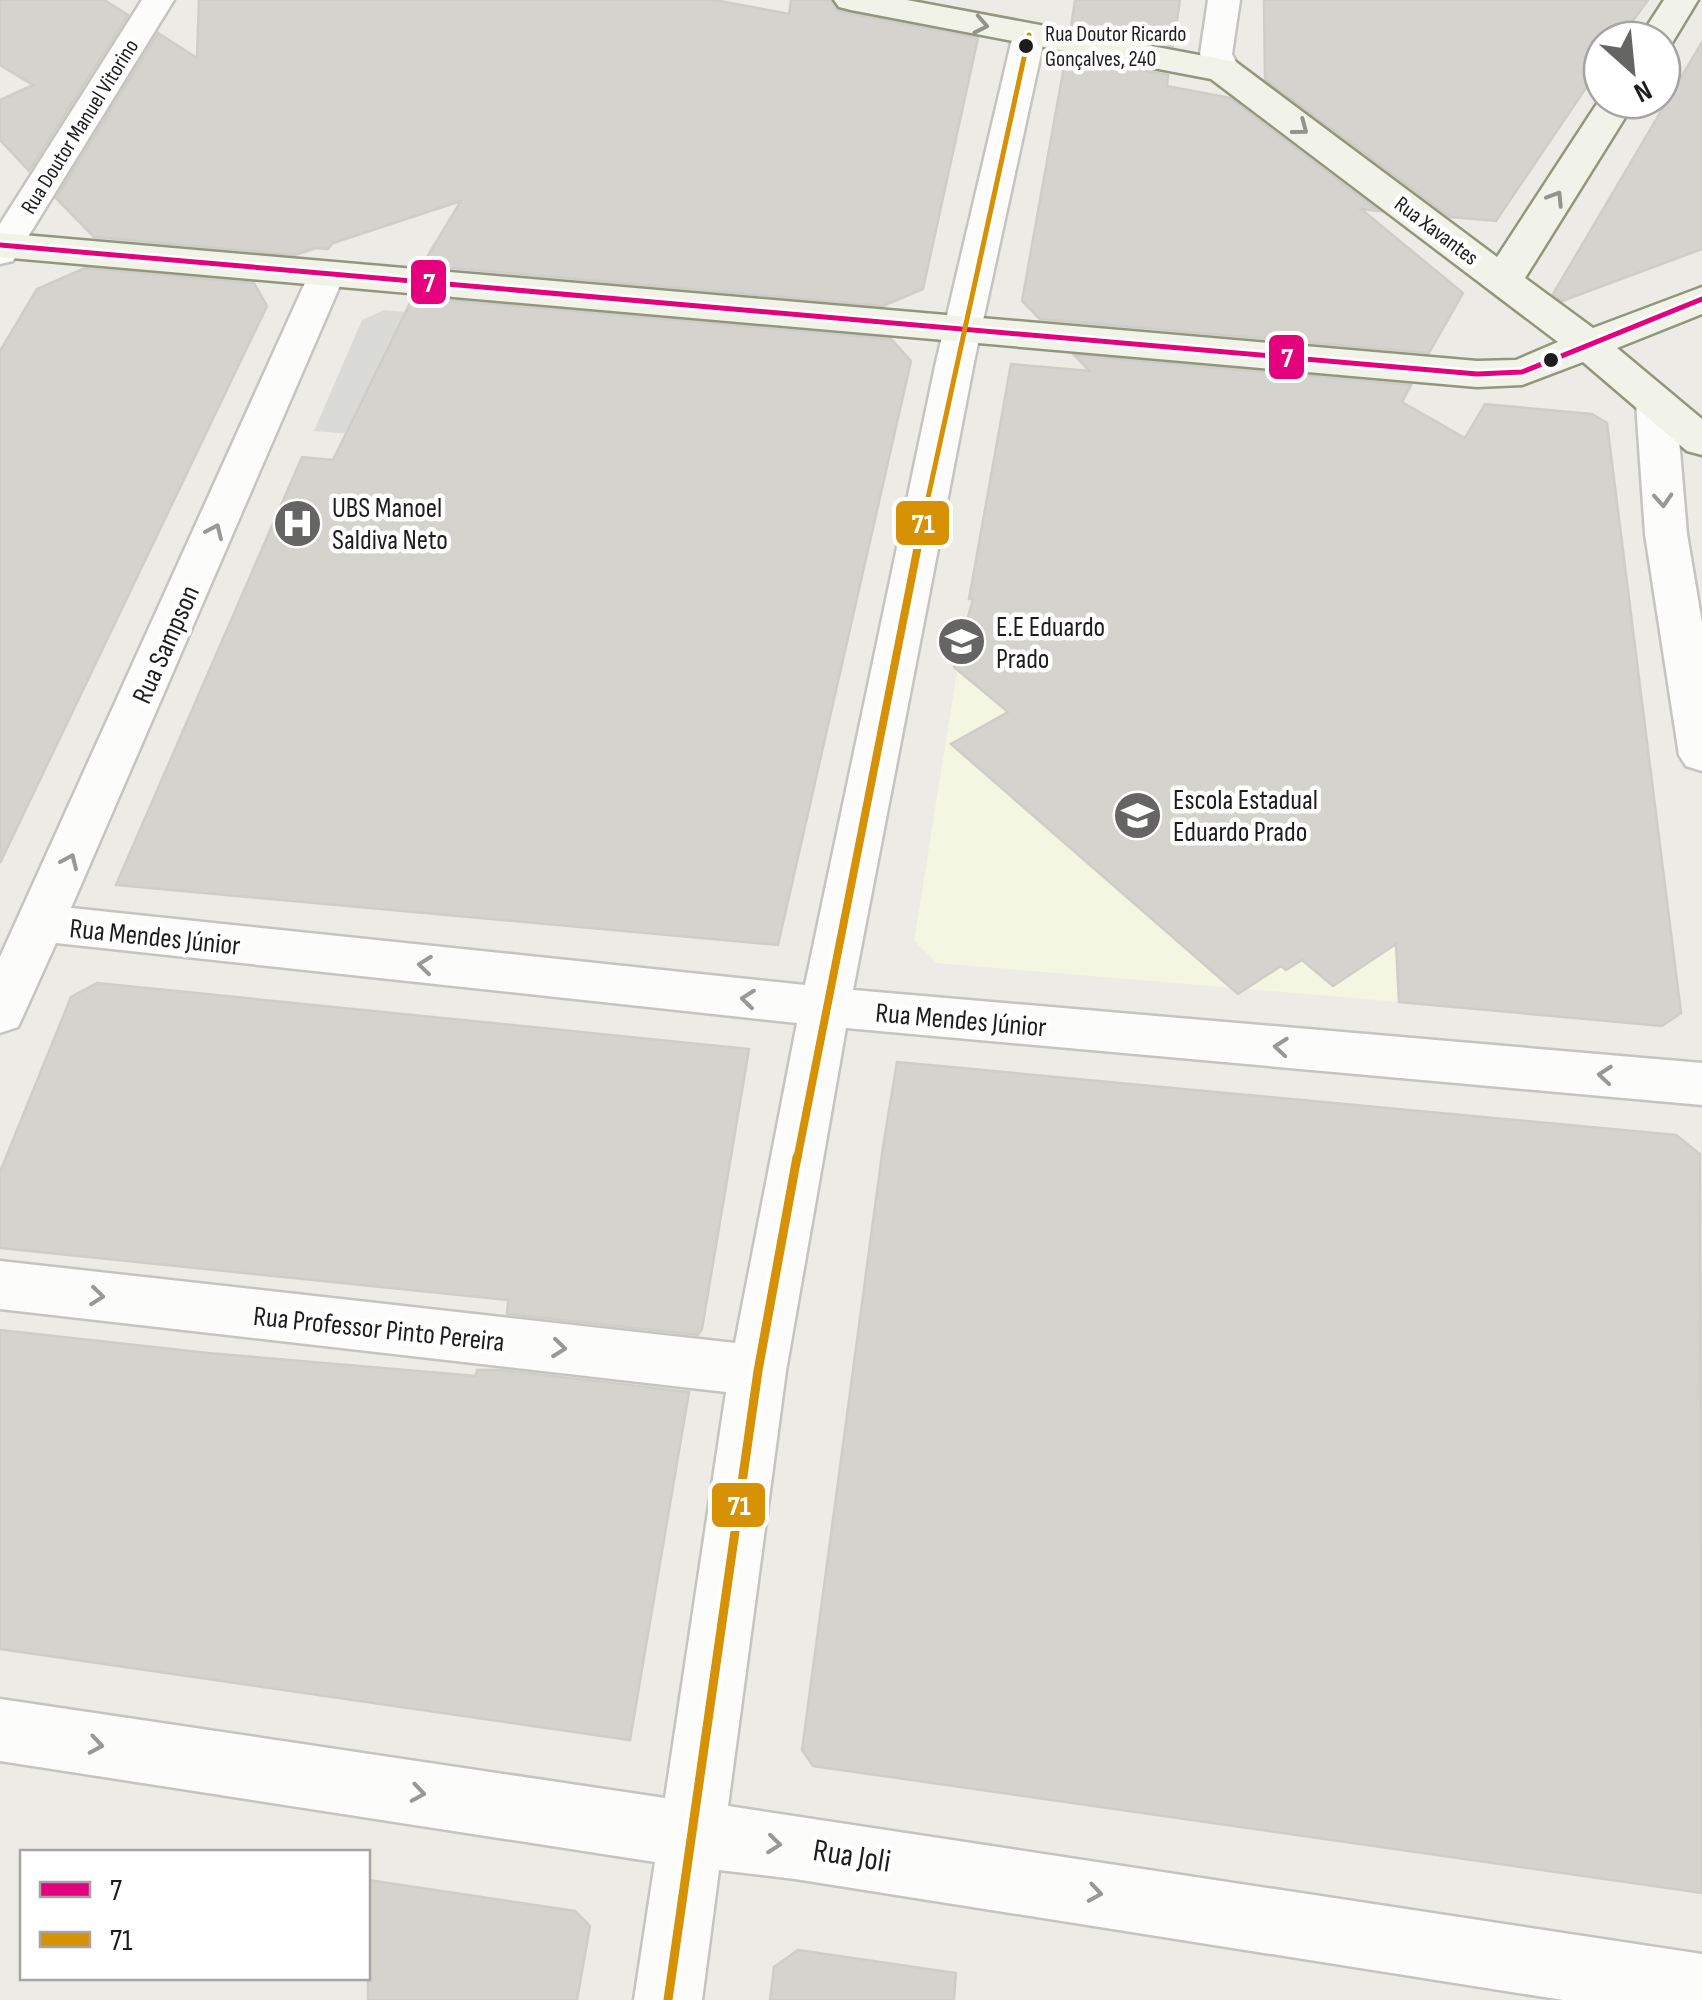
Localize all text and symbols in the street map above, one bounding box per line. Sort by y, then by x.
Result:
one-way arrow [972,14,989,35]
north arrow [1582,20,1682,120]
place label: Rua Doutor Ricardo Gonçalves, 240 [1045,21,1186,73]
street label: Rua Doutor Manuel Vitorino [16,34,145,219]
marker: Rua Doutor Ricardo Gonçalves, 240 [1016,36,1036,56]
text: N [1629,73,1657,109]
one-way arrow [1290,117,1308,134]
street label: Rua Xavantes [1389,191,1484,272]
one-way arrow [1543,191,1562,209]
line badge: 7 [409,258,448,306]
text: 7 [423,267,436,300]
line badge: 7 [1267,333,1306,381]
text: 7 [1281,342,1294,375]
unlabelled marker [1541,350,1561,370]
place label: UBS Manoel Saldiva Neto [332,492,448,557]
one-way arrow [1652,493,1673,509]
hospital icon: UBS Manoel Saldiva Neto [271,497,323,549]
line badge: 71 [894,499,951,547]
text: 71 [911,508,935,541]
one-way arrow [203,523,223,541]
street label: Rua Sampson [126,580,207,709]
place label: E.E Eduardo Prado [996,611,1105,676]
school or university icon: E.E Eduardo Prado [935,616,987,668]
place label: Escola Estadual Eduardo Prado [1173,784,1318,849]
school or university icon: Escola Estadual Eduardo Prado [1112,789,1164,841]
one-way arrow [58,853,78,871]
street label: Rua Mendes Júnior [68,912,242,963]
one-way arrow [417,955,433,976]
one-way arrow [740,989,756,1011]
street label: Rua Mendes Júnior [874,997,1048,1044]
one-way arrow [1273,1037,1289,1059]
one-way arrow [1596,1065,1612,1087]
one-way arrow [89,1285,105,1306]
street label: Rua Professor Pinto Pereira [252,1300,506,1359]
one-way arrow [551,1337,567,1358]
line badge: 71 [710,1481,767,1529]
text: 71 [727,1490,751,1523]
one-way arrow [88,1733,105,1754]
one-way arrow [409,1782,426,1803]
street label: Rua Joli [810,1831,893,1882]
one-way arrow [767,1833,783,1854]
legend [20,1850,370,1980]
text: 7 [110,1873,122,1909]
one-way arrow [1087,1882,1104,1903]
text: 71 [110,1923,133,1959]

